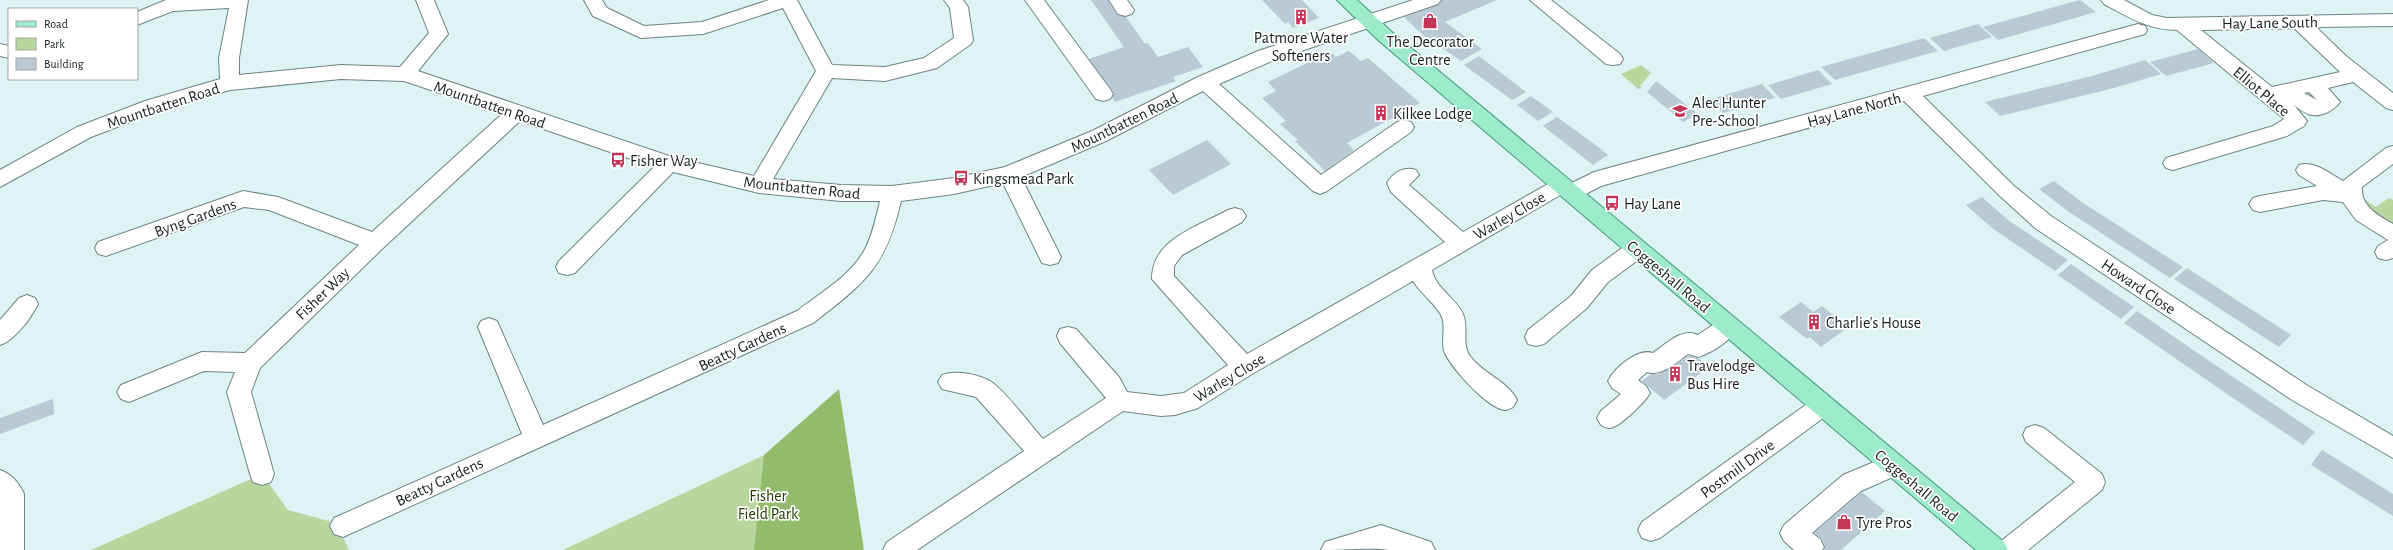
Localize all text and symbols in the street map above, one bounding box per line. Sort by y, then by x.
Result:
legend [8,8,138,80]
building icon: Patmore Water Softeners [1292,8,1310,26]
shop icon: The Decorator Centre [1421,12,1439,30]
street label: Hay Lane South [2222,14,2318,33]
text: Road [44,18,68,30]
place label: Patmore Water Softeners [1254,30,1349,64]
place label: The Decorator Centre [1386,34,1475,68]
text: Park [44,38,65,50]
text: Building [44,58,84,70]
street label: Elliot Place [2230,64,2293,120]
street label: Mountbatten Road [432,78,548,132]
street label: Mountbatten Road [105,80,222,132]
street label: Mountbatten Road [1068,90,1181,156]
street label: Hay Lane North [1806,90,1903,131]
place label: Alec Hunter Pre-School [1692,95,1767,129]
school or university icon: Alec Hunter Pre-School [1671,102,1689,120]
building icon: Kilkee Lodge [1372,104,1390,122]
place label: Kilkee Lodge [1393,106,1472,122]
bus stop icon: Fisher Way [609,151,627,169]
place label: Fisher Way [630,153,698,170]
bus stop icon: Kingsmead Park [952,169,970,187]
place label: Kingsmead Park [973,171,1074,187]
street label: Mountbatten Road [743,174,861,202]
street label: Warley Close [1471,189,1549,244]
bus stop icon: Hay Lane [1603,194,1621,212]
street label: Byng Gardens [152,196,239,241]
place label: Hay Lane [1624,196,1681,213]
street label: Coggeshall Road [1624,238,1713,316]
street label: Howard Close [2099,256,2178,317]
street label: Fisher Way [293,264,353,324]
building icon: Charlie's House [1805,313,1823,331]
place label: Charlie's House [1826,315,1921,331]
street label: Beatty Gardens [696,320,789,375]
street label: Warley Close [1191,350,1268,406]
place label: Travelodge Bus Hire [1687,358,1755,392]
building icon: Travelodge Bus Hire [1666,365,1684,383]
street label: Postmill Drive [1698,437,1777,501]
street label: Coggeshall Road [1872,447,1961,525]
street label: Beatty Gardens [393,455,486,510]
park label: Fisher Field Park [738,488,799,522]
shop icon: Tyre Pros [1835,513,1853,531]
place label: Tyre Pros [1856,515,1912,532]

